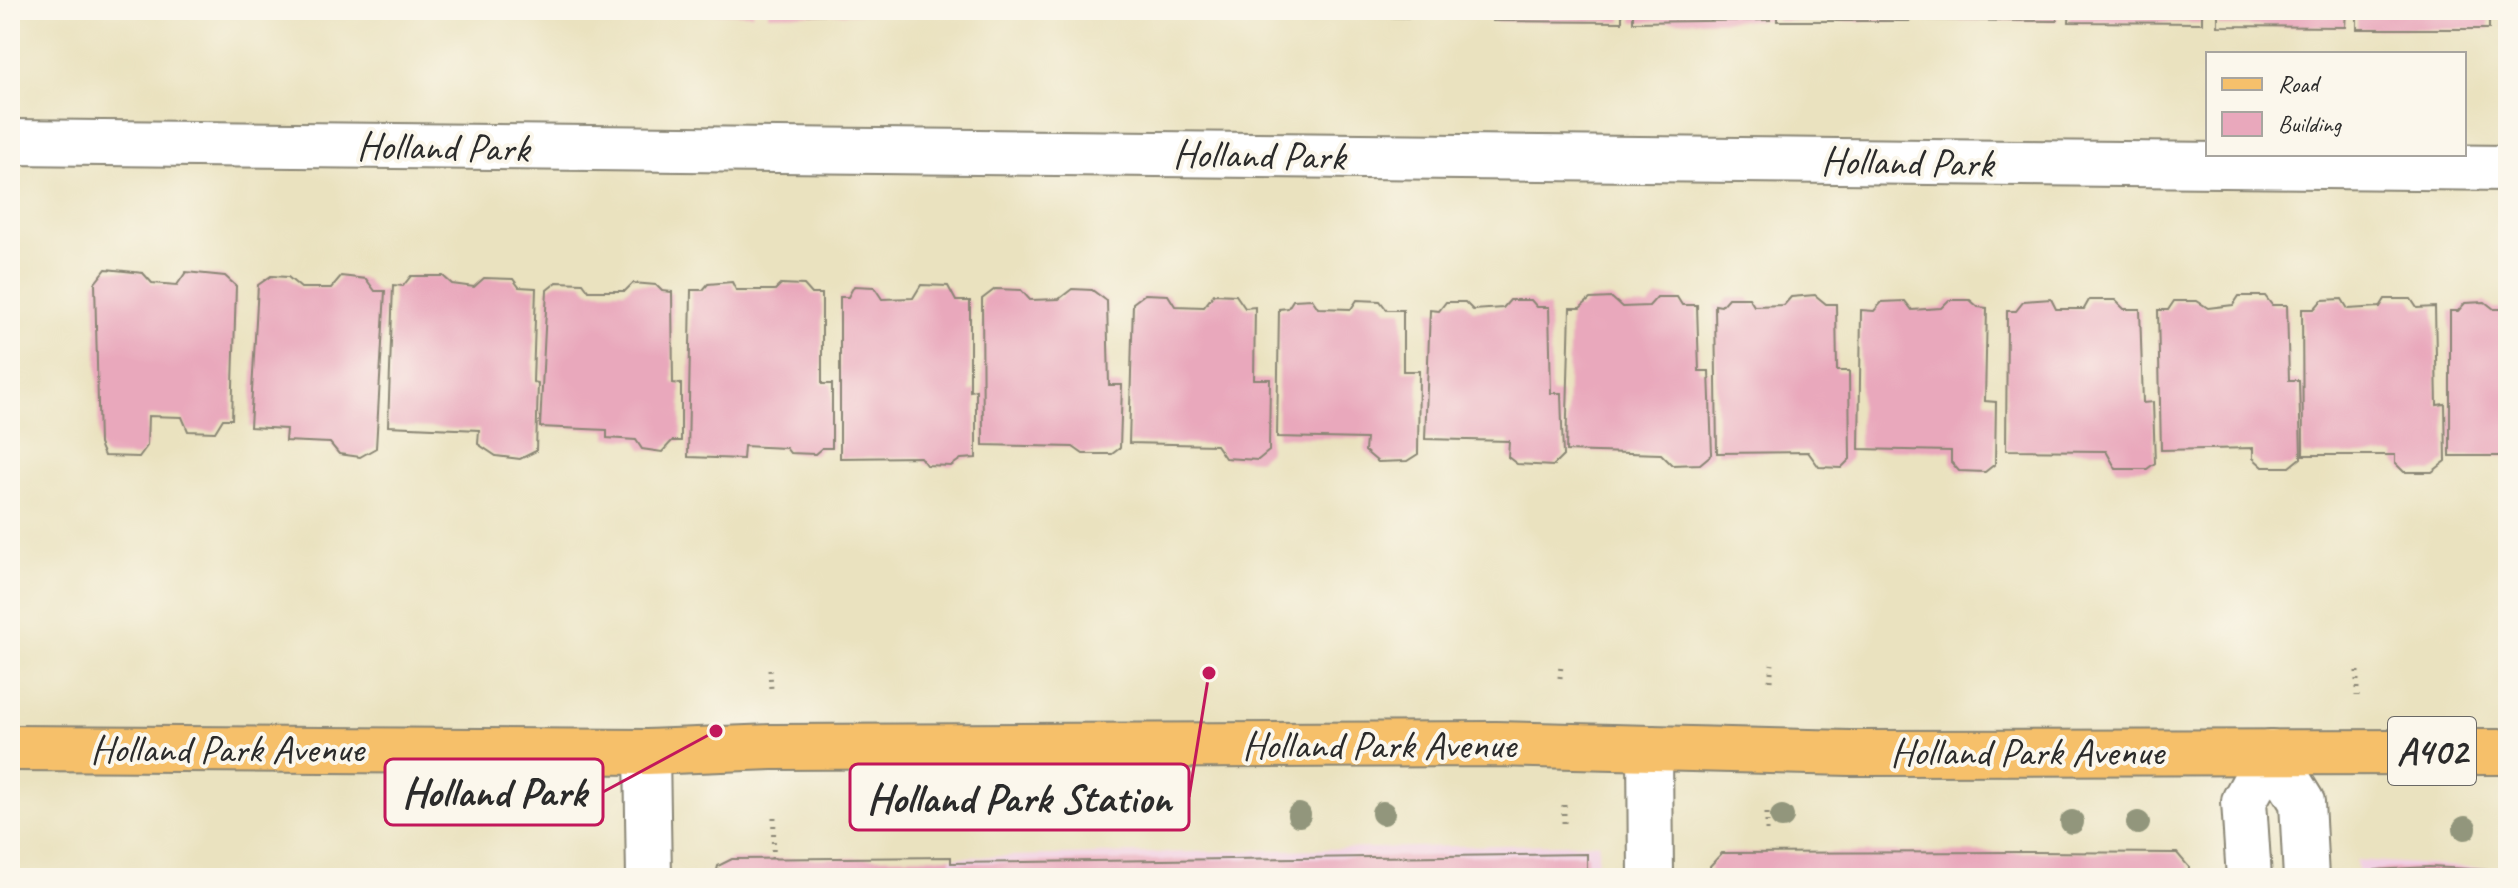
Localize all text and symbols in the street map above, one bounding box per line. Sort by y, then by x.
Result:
legend [2206,52,2466,156]
text: Road [2278,69,2322,99]
text: Building [2278,109,2343,139]
street label: Holland Park [357,121,532,174]
street label: Holland Park [1173,129,1348,182]
street label: Holland Park [1821,136,1996,189]
road number: A402 [2388,717,2476,785]
street label: Holland Park Avenue [1242,720,1519,770]
street label: Holland Park Avenue [90,724,367,774]
street label: Holland Park Avenue [1890,727,2167,777]
callout: Holland Park [385,759,603,825]
callout: Holland Park Station [850,764,1189,830]
text: Holland Park [402,766,589,819]
text: Holland Park Station [867,772,1174,825]

